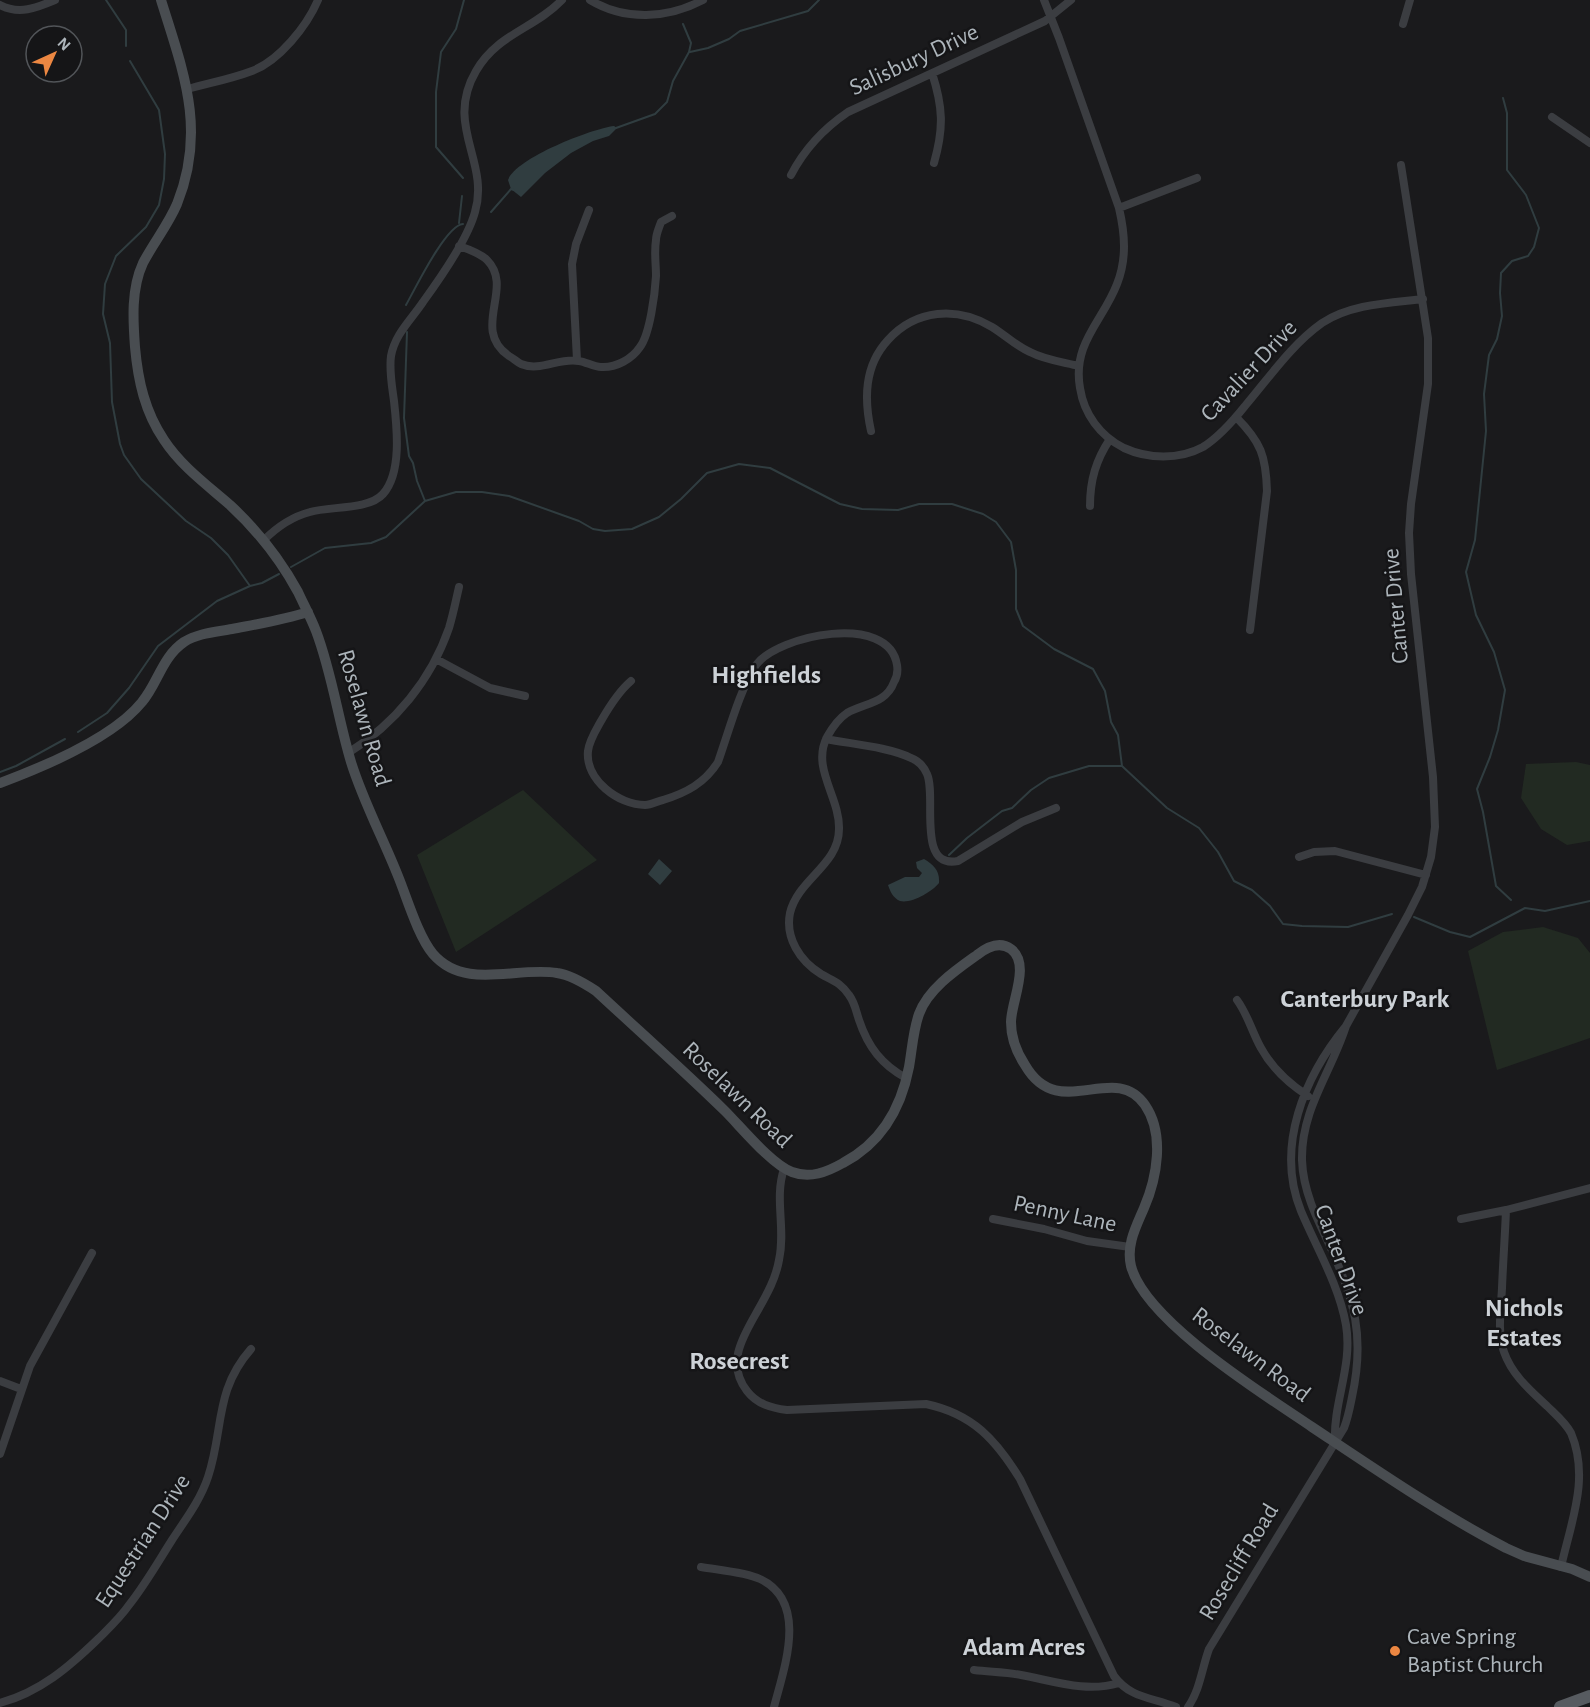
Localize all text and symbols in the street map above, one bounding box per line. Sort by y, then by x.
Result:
street label: Salisbury Drive [846,20,982,100]
north arrow [24,24,84,84]
text: N [54,35,73,54]
street label: Cavalier Drive [1196,316,1302,426]
street label: Canter Drive [1379,547,1413,665]
street label: Roselawn Road [333,647,395,789]
district label: Highfields [711,662,821,688]
district label: Canterbury Park [1281,986,1450,1012]
street label: Roselawn Road [678,1037,796,1153]
street label: Penny Lane [1011,1191,1119,1237]
street label: Canter Drive [1310,1202,1372,1318]
district label: Nichols Estates [1485,1295,1563,1351]
street label: Roselawn Road [1187,1303,1315,1407]
district label: Rosecrest [689,1348,789,1374]
street label: Equestrian Drive [91,1470,195,1612]
street label: Rosecliff Road [1195,1500,1283,1624]
place label: Cave Spring Baptist Church [1407,1625,1544,1677]
district label: Adam Acres [963,1634,1085,1660]
marker: Cave Spring Baptist Church [1388,1644,1402,1658]

